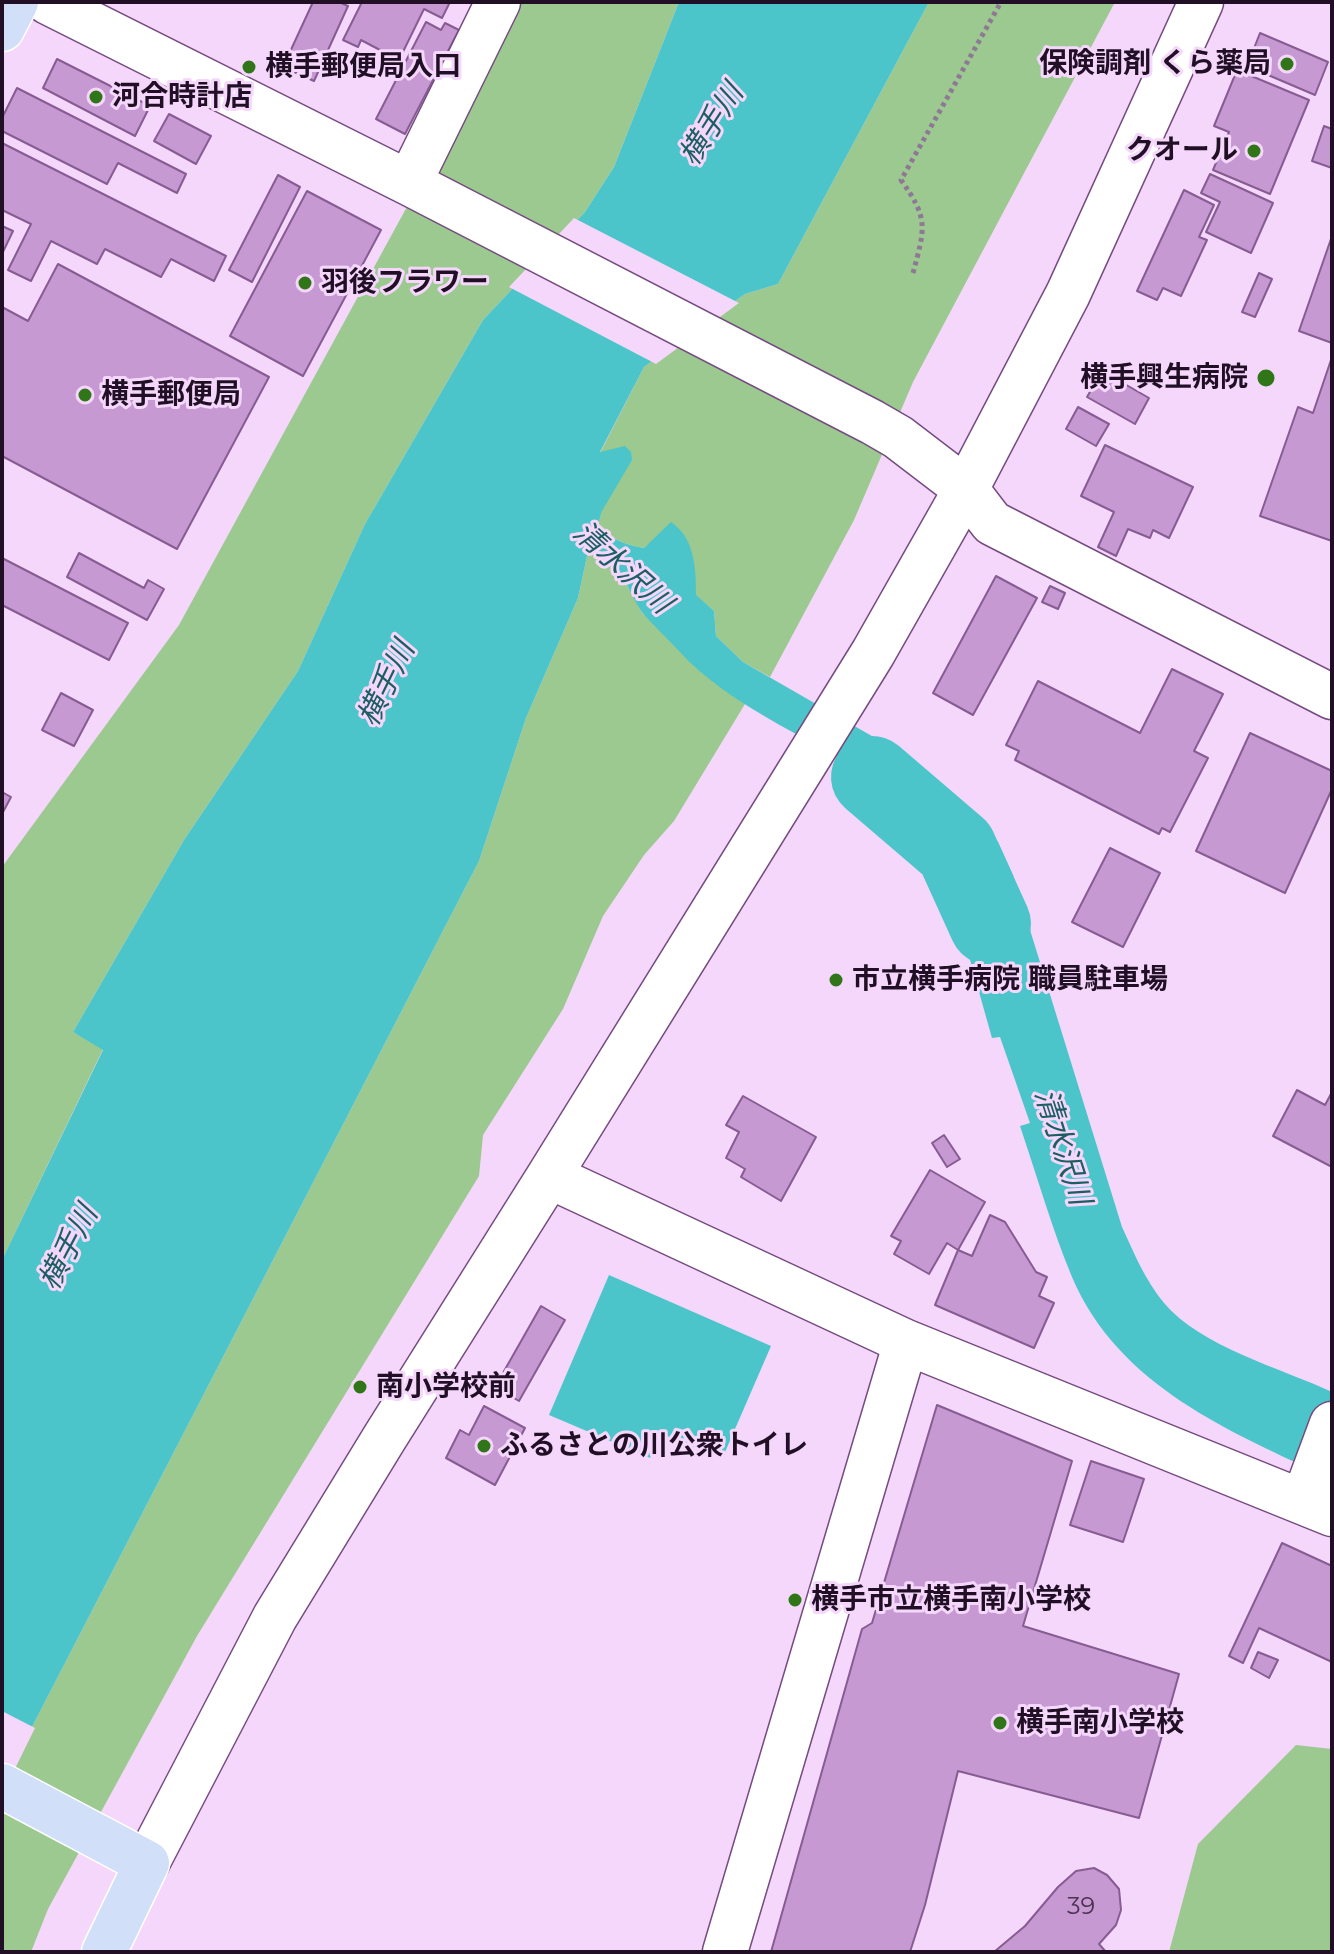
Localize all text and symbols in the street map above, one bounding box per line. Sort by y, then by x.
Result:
place label: 保険調剤 くら薬局 [1039,47,1271,81]
place label: 横手郵便局入口 [265,50,461,84]
marker: 保険調剤 くら薬局 [1278,55,1296,73]
marker: 横手郵便局入口 [240,58,258,76]
water label: 横手川 [672,77,752,173]
place label: 河合時計店 [112,80,252,114]
marker: 河合時計店 [87,88,105,106]
place label: クオール [1126,134,1238,168]
marker: クオール [1245,142,1263,160]
place label: 羽後フラワー [321,266,489,300]
marker: 羽後フラワー [296,274,314,292]
place label: 横手興生病院 [1080,361,1248,395]
marker: 横手興生病院 [1255,367,1277,389]
place label: 横手郵便局 [101,378,241,412]
marker: 横手郵便局 [76,386,94,404]
water label: 清水沢川 [565,514,679,622]
water label: 横手川 [351,636,423,732]
place label: 市立横手病院 職員駐車場 [852,963,1168,997]
marker: 市立横手病院 職員駐車場 [827,971,845,989]
water label: 清水沢川 [1026,1084,1098,1210]
water label: 横手川 [32,1200,106,1296]
place label: 南小学校前 [376,1370,516,1404]
marker: 南小学校前 [351,1378,369,1396]
place label: ふるさとの川公衆トイレ [500,1429,808,1463]
marker: ふるさとの川公衆トイレ [475,1437,493,1455]
place label: 横手市立横手南小学校 [811,1583,1091,1617]
marker: 横手市立横手南小学校 [786,1591,804,1609]
place label: 横手南小学校 [1016,1706,1184,1740]
marker: 横手南小学校 [991,1714,1009,1732]
house number: 39 [1067,1893,1095,1921]

